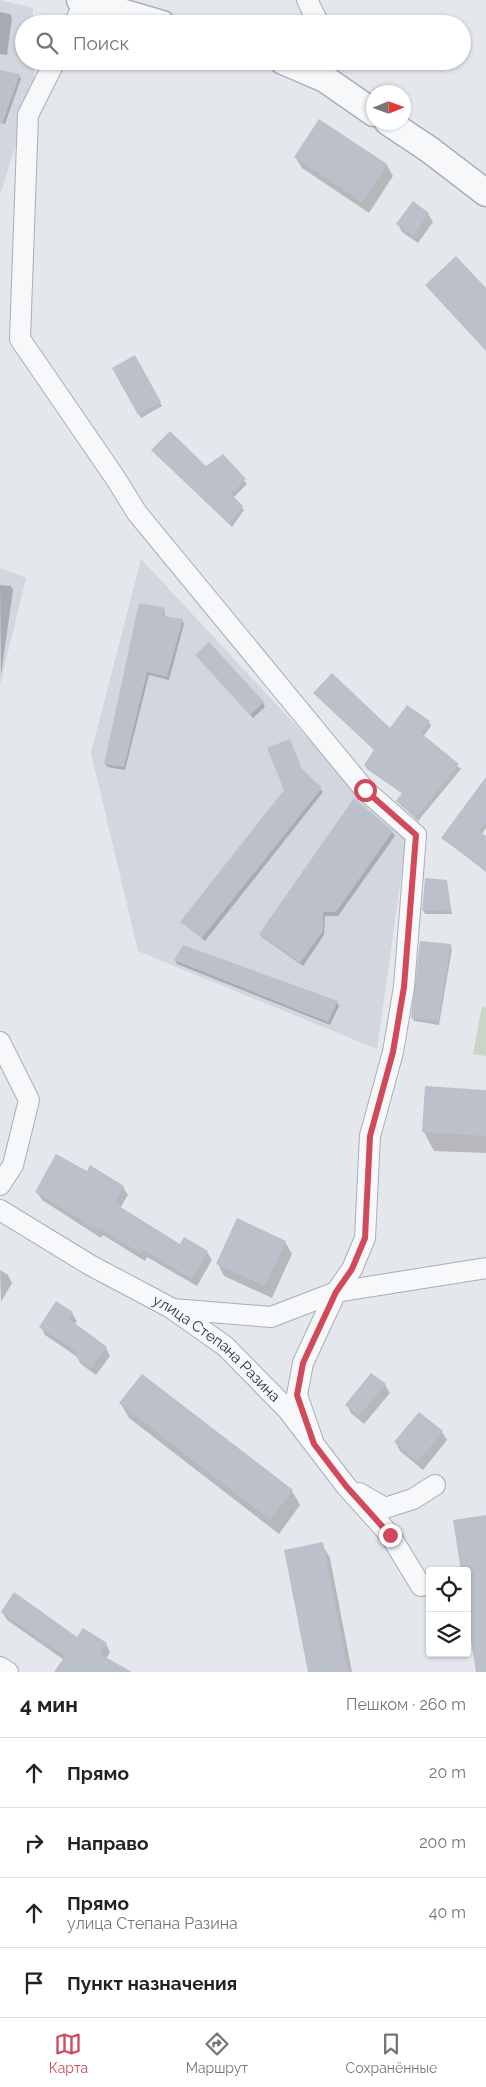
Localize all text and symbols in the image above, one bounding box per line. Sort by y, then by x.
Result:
search box [15,15,471,70]
icon: search [33,29,61,57]
text: Поиск [73,32,129,54]
north arrow [366,85,411,130]
route start [354,779,377,802]
street label: улица Степана Разина [150,1291,284,1406]
route end [379,1524,402,1547]
map controls [426,1567,471,1657]
button: locate [426,1567,471,1612]
button: layers [426,1612,471,1657]
text: 4 мин [20,1692,78,1717]
text: Пешком · 260 m [346,1695,466,1714]
icon: ahead [20,1759,48,1787]
text: Прямо [67,1762,129,1784]
text: 20 m [429,1763,466,1782]
icon: right [20,1829,48,1857]
text: Направо [67,1832,148,1854]
text: 200 m [419,1833,466,1852]
text: Прямо [67,1892,129,1914]
icon: ahead [20,1899,48,1927]
text: 40 m [429,1903,466,1922]
text: улица Степана Разина [67,1914,238,1933]
icon: arrive [20,1969,48,1997]
text: Пункт назначения [67,1972,237,1994]
tab: Карта [49,2030,88,2076]
tab: Маршрут [186,2030,248,2076]
tab: Сохранённые [346,2030,437,2076]

